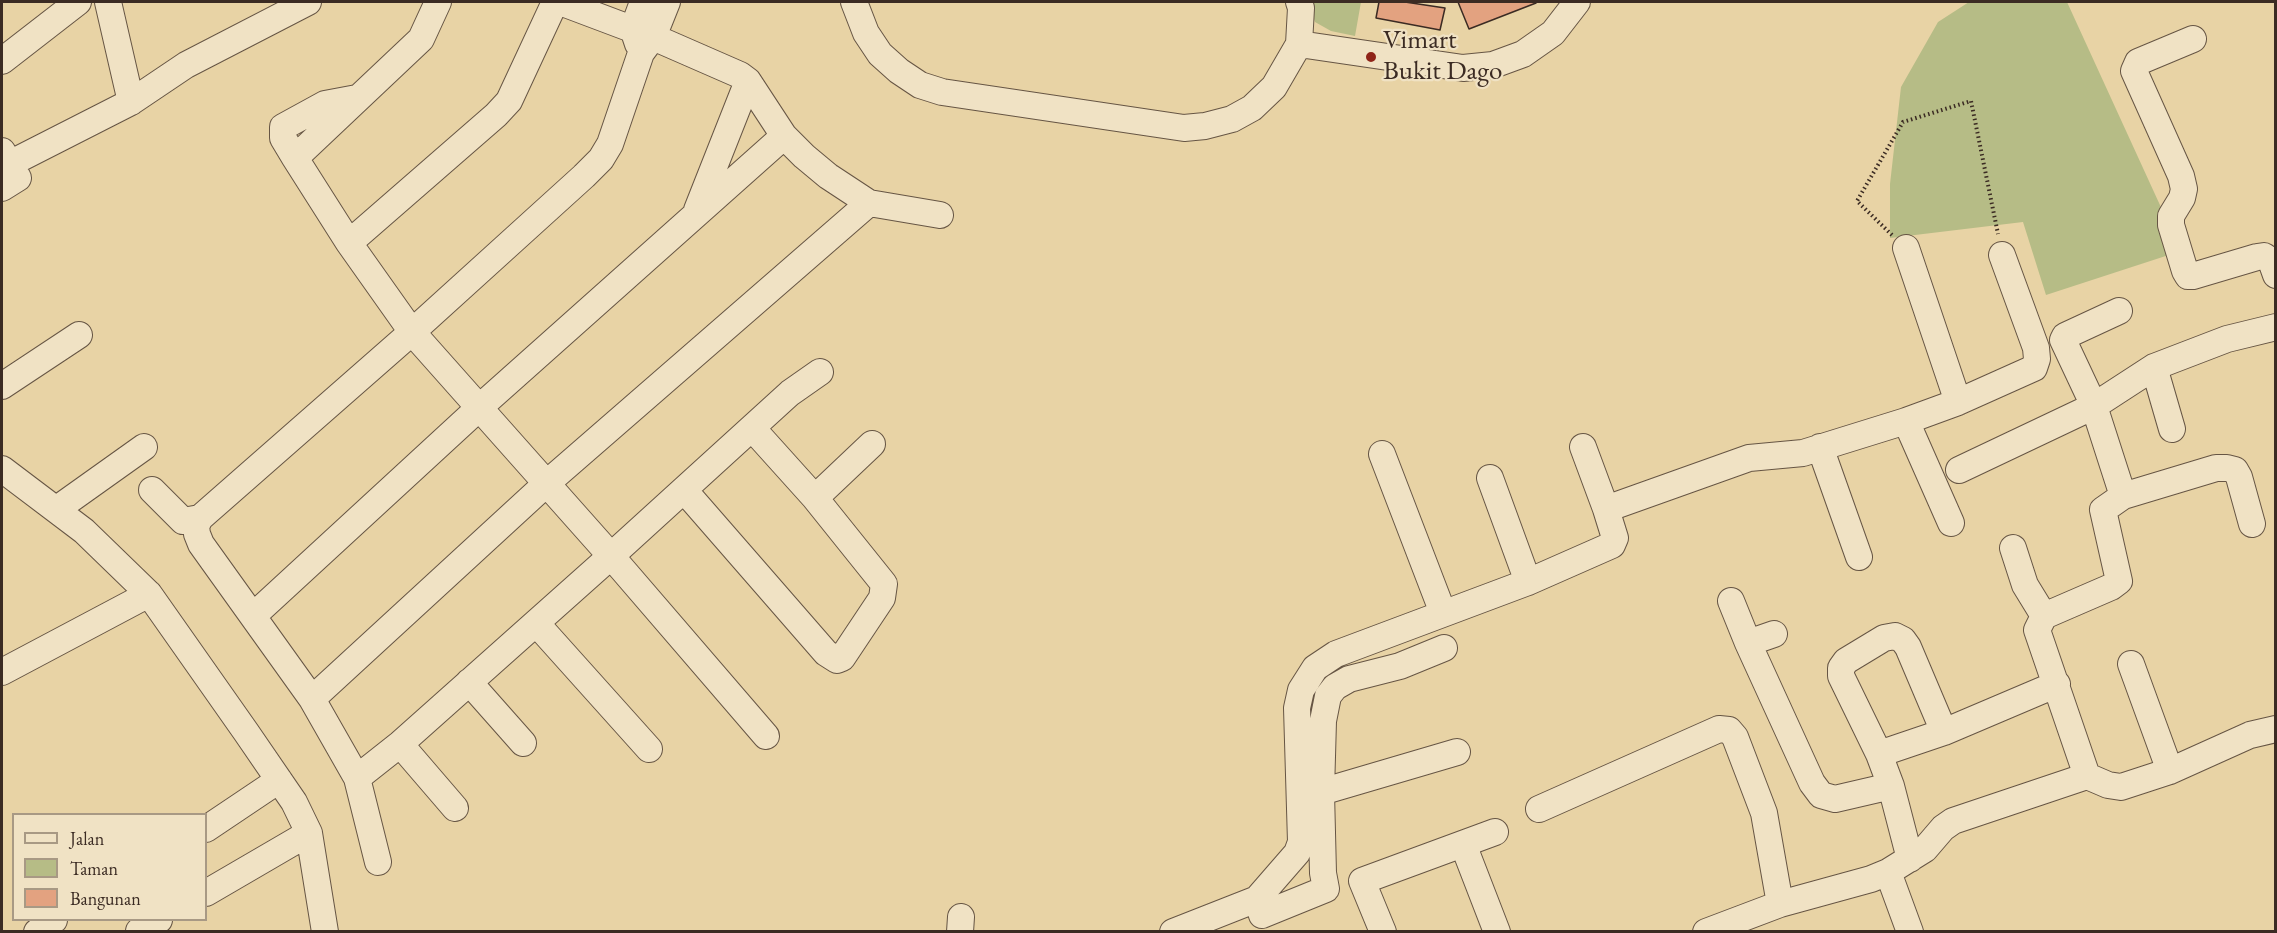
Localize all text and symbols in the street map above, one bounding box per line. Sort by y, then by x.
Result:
place label: Vimart Bukit Dago [1383,25,1502,88]
marker: Vimart Bukit Dago [1364,50,1378,64]
legend [12,813,207,921]
text: Jalan [70,827,104,850]
text: Taman [70,857,118,880]
text: Bangunan [70,887,141,910]

